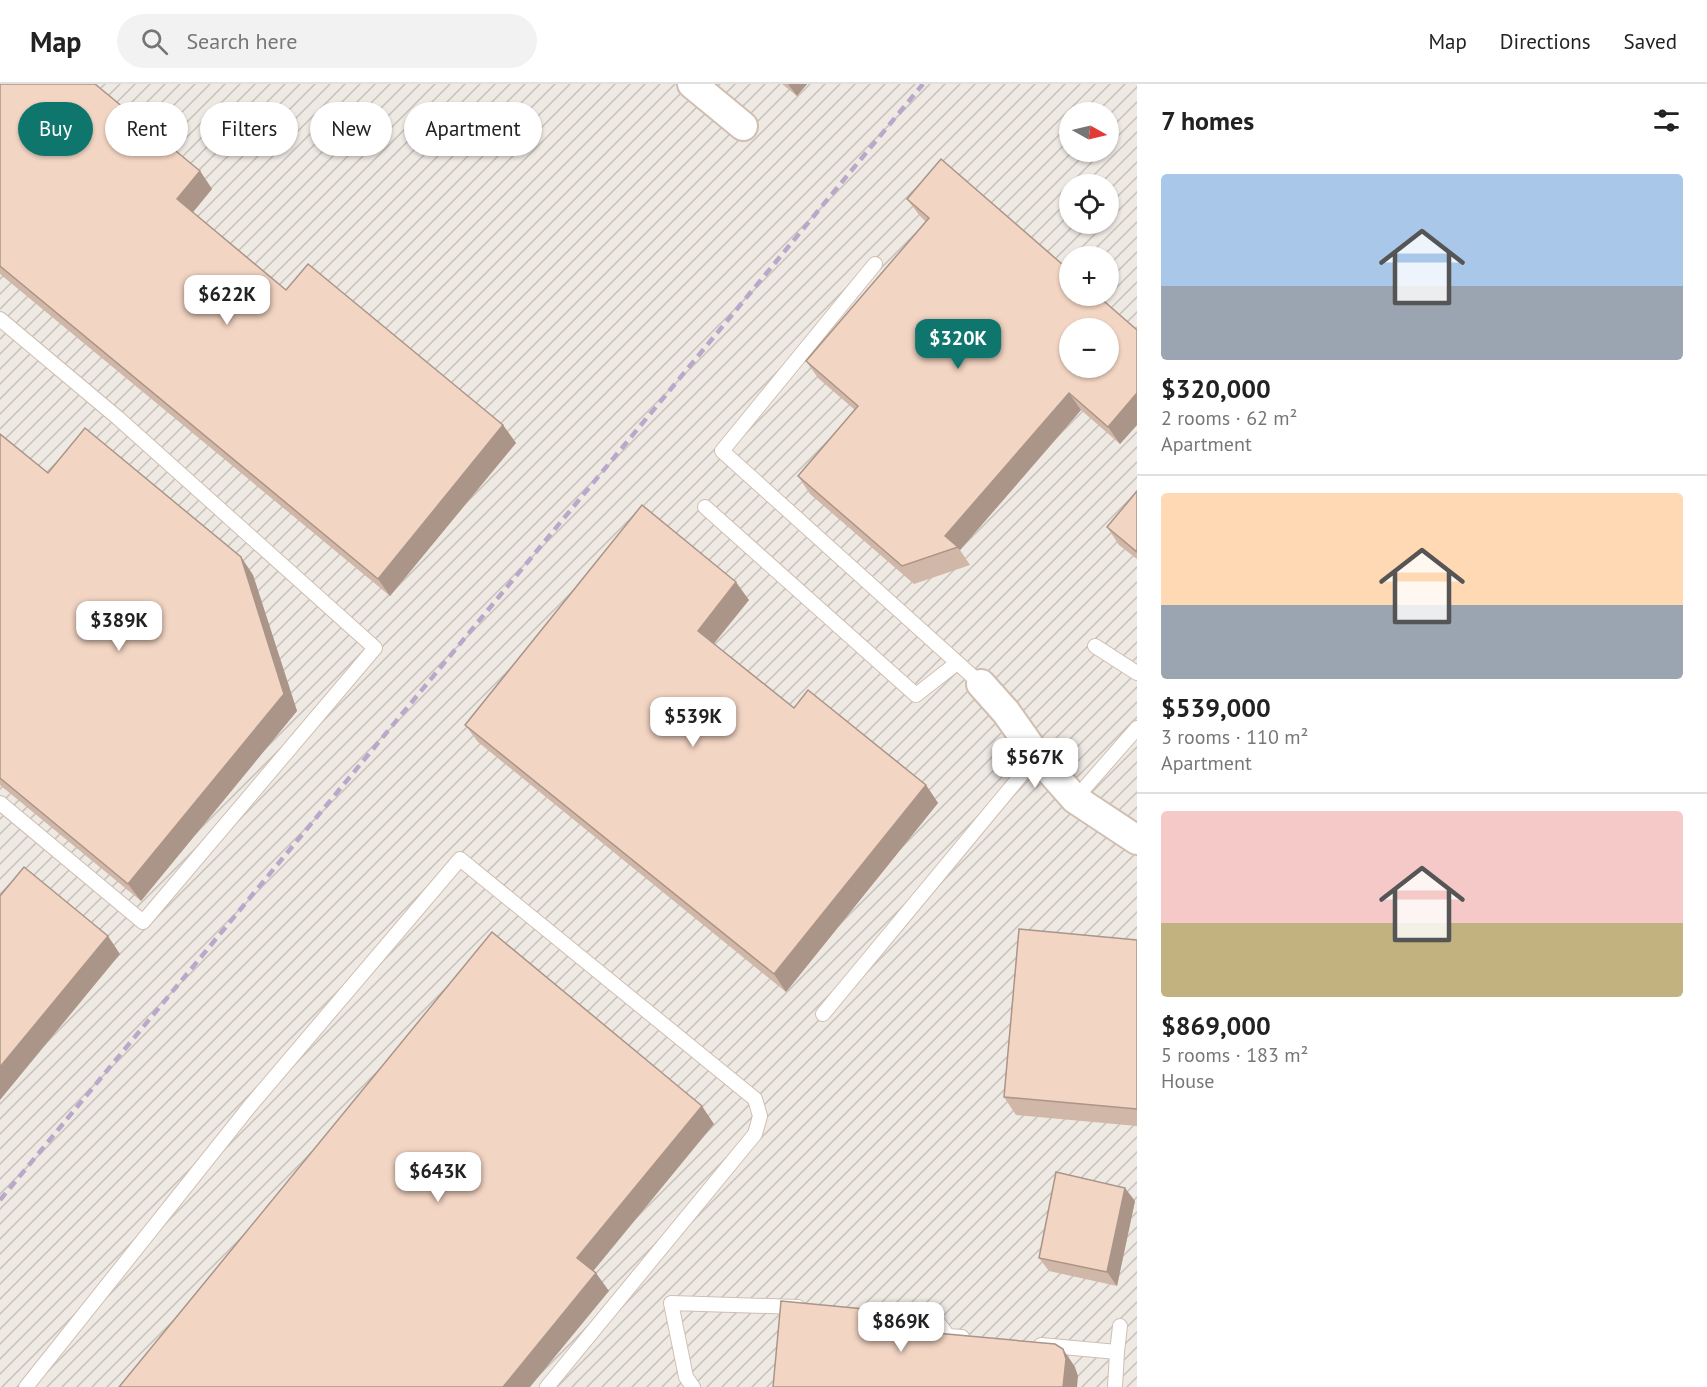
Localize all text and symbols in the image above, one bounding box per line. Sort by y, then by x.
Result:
search box [117,14,537,68]
text: Map [30,23,81,60]
icon: search [138,25,171,58]
text: Search here [186,27,297,55]
text: Map [1428,28,1467,55]
text: Directions [1500,28,1591,55]
text: Saved [1624,28,1677,55]
chip: Buy [18,102,93,156]
chip: Rent [105,102,188,156]
chip: Filters [200,102,298,156]
chip: New [310,102,392,156]
chip: Apartment [404,102,542,156]
north arrow [1059,102,1119,162]
map controls [1059,102,1119,378]
text: 7 homes [1161,104,1254,137]
icon: filters [1650,104,1683,137]
button: locate [1059,174,1119,234]
icon: home [1368,213,1476,321]
button: + [1059,246,1119,306]
pin: $622K [185,275,269,326]
text: $622K [198,281,256,307]
button: − [1059,318,1119,378]
pin: $320K [916,319,1000,370]
text: $320K [929,325,987,351]
text: $320,000 [1161,372,1271,405]
text: 2 rooms · 62 m² [1161,405,1297,431]
text: Apartment [1161,431,1252,457]
icon: home [1368,532,1476,640]
pin: $389K [77,601,161,652]
text: $389K [90,607,148,633]
text: $539,000 [1161,691,1271,724]
pin: $539K [651,697,735,748]
text: $539K [664,703,722,729]
text: 3 rooms · 110 m² [1161,724,1308,750]
pin: $567K [993,738,1077,789]
text: $567K [1006,744,1064,770]
text: Apartment [1161,750,1252,776]
icon: home [1368,850,1476,958]
text: $869,000 [1161,1009,1271,1042]
text: 5 rooms · 183 m² [1161,1042,1308,1068]
text: House [1161,1068,1215,1094]
pin: $643K [396,1152,480,1203]
text: $643K [409,1158,467,1184]
pin: $869K [859,1302,943,1353]
text: $869K [872,1308,930,1334]

